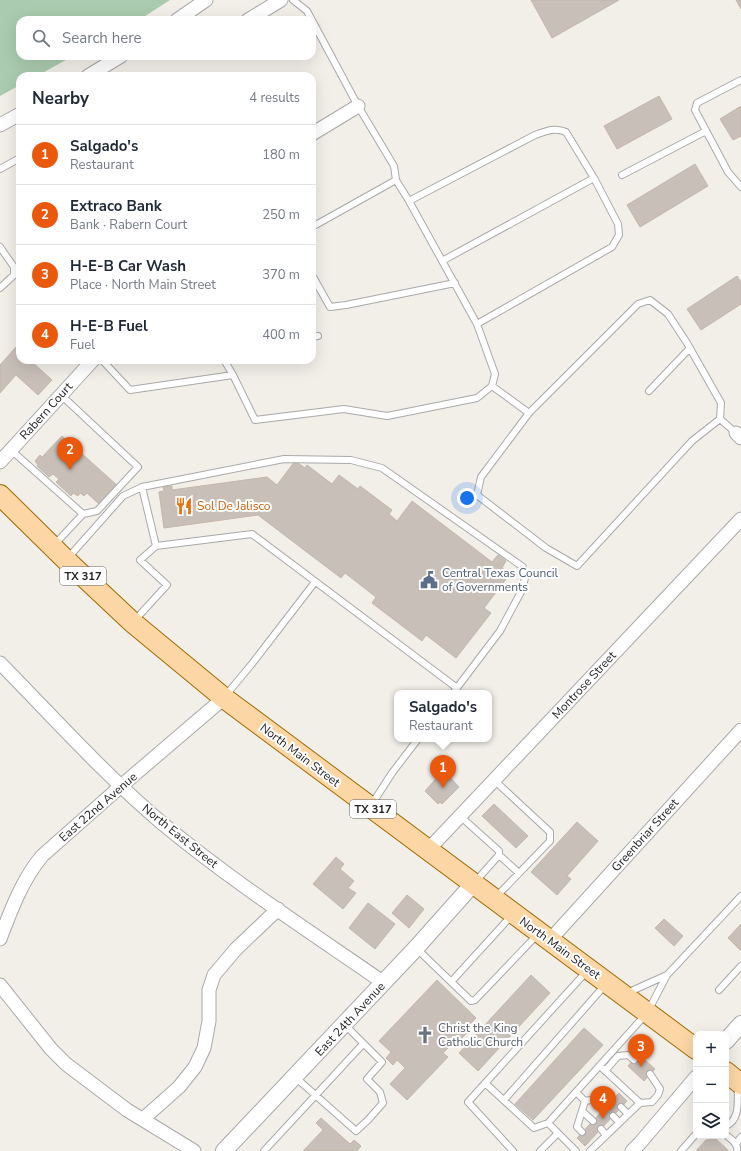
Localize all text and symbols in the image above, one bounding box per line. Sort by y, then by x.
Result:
search box [16,16,316,60]
icon: search [30,27,52,49]
text: Search here [62,28,142,48]
text: Nearby [32,87,89,110]
text: 4 results [249,89,300,107]
text: Salgado's [70,136,138,156]
text: 1 [41,146,49,164]
text: 180 m [262,146,300,164]
text: Restaurant [70,156,134,174]
text: Extraco Bank [70,196,162,216]
text: 2 [41,206,49,224]
text: 250 m [262,206,300,224]
text: Bank · Rabern Court [70,216,187,234]
text: H-E-B Car Wash [70,256,186,276]
text: 3 [41,266,49,284]
text: 370 m [262,266,300,284]
text: Place · North Main Street [70,276,216,294]
text: H-E-B Fuel [70,316,148,336]
text: 4 [41,326,49,344]
text: 400 m [262,326,300,344]
text: Fuel [70,336,95,354]
street label: Rabern Court [16,378,77,443]
pin: 2 [57,437,83,470]
your location [457,488,477,508]
restaurant icon: Sol De Jalisco [174,496,194,516]
place label: Sol De Jalisco [197,498,271,514]
place label: Central Texas Council of Governments [442,565,559,595]
road number: TX 317 [60,567,106,585]
public building icon: Central Texas Council of Governments [419,570,439,590]
street label: Montrose Street [549,647,620,722]
popup [394,690,492,742]
text: Salgado's [409,697,477,717]
text: Restaurant [409,717,473,735]
street label: North Main Street [257,720,344,791]
pin: 1 [430,755,456,788]
street label: East 22nd Avenue [56,769,140,845]
street label: Greenbriar Street [608,794,683,875]
street label: North East Street [139,800,222,872]
road number: TX 317 [350,800,396,818]
street label: North Main Street [516,913,604,983]
street label: East 24th Avenue [312,979,388,1059]
place label: Christ the King Catholic Church [438,1020,523,1050]
church icon: Christ the King Catholic Church [415,1025,435,1045]
map controls [693,1031,729,1139]
button: + [693,1031,729,1067]
pin: 3 [628,1034,654,1067]
button: − [693,1067,729,1103]
pin: 4 [590,1086,616,1119]
button: layers [693,1103,729,1139]

